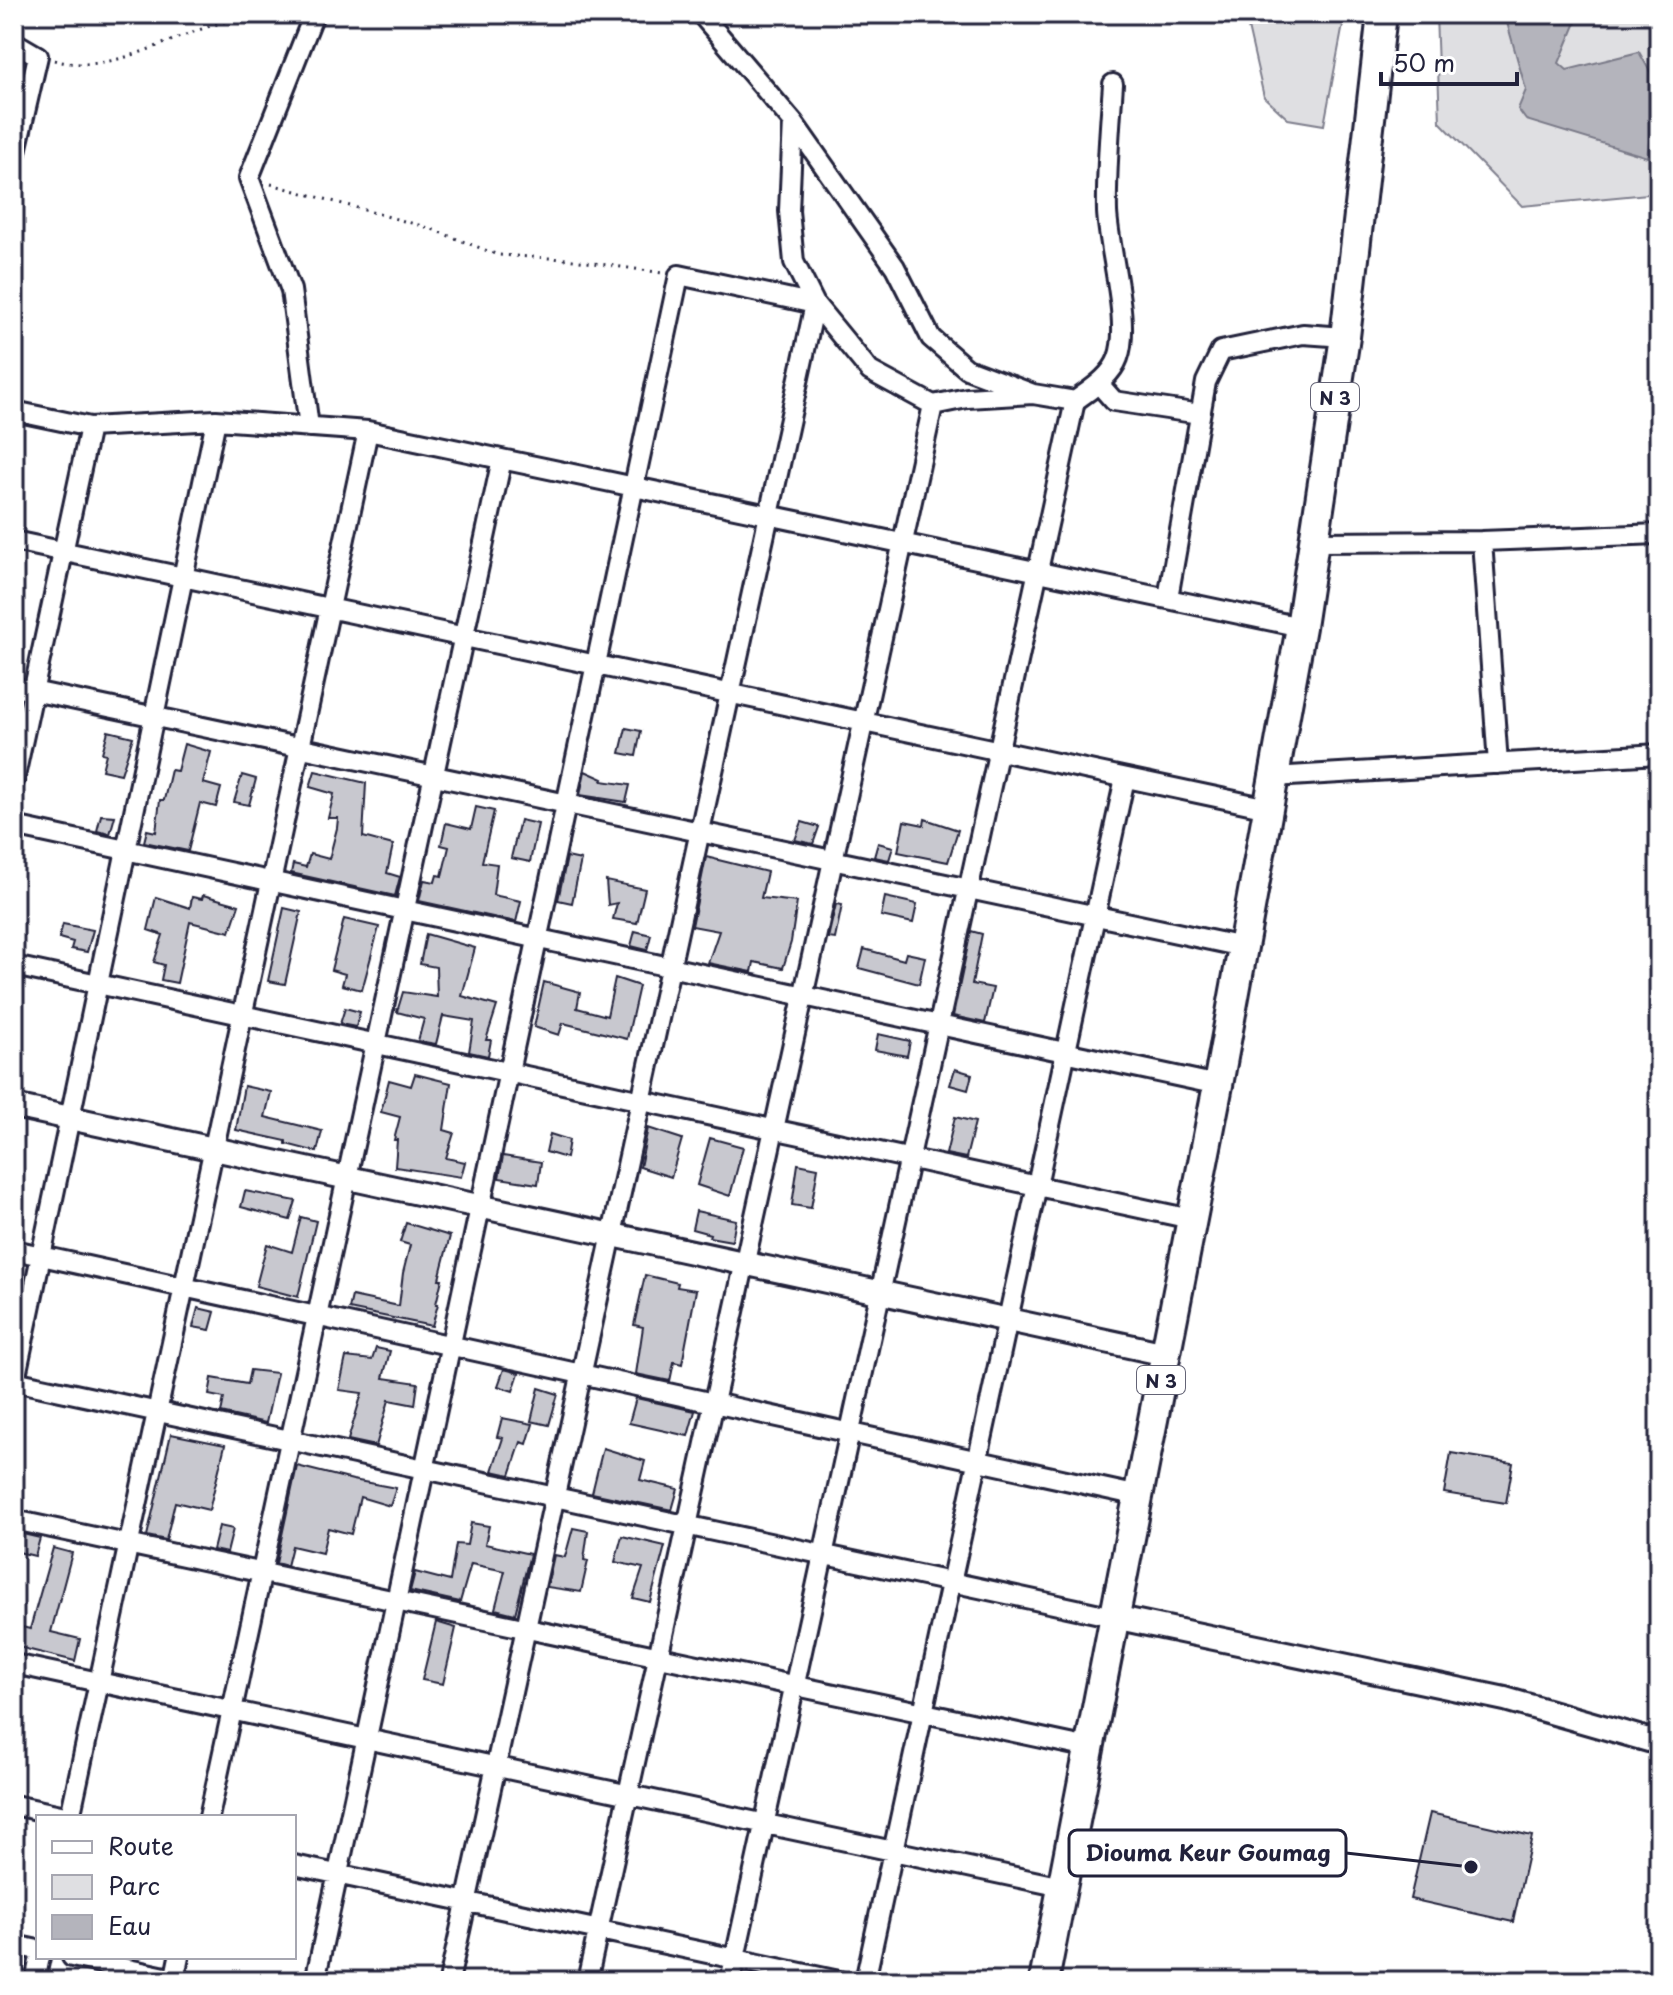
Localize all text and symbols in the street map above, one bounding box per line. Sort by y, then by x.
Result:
scale bar [1381,36,1517,86]
text: 50 m [1393,44,1455,80]
road number: N 3 [1311,383,1359,411]
road number: N 3 [1137,1366,1185,1394]
legend [36,1815,296,1959]
text: Route [108,1827,174,1863]
callout: Diouma Keur Goumag [1069,1830,1346,1876]
text: Diouma Keur Goumag [1085,1835,1331,1868]
text: Parc [108,1867,160,1903]
text: Eau [108,1907,151,1943]

